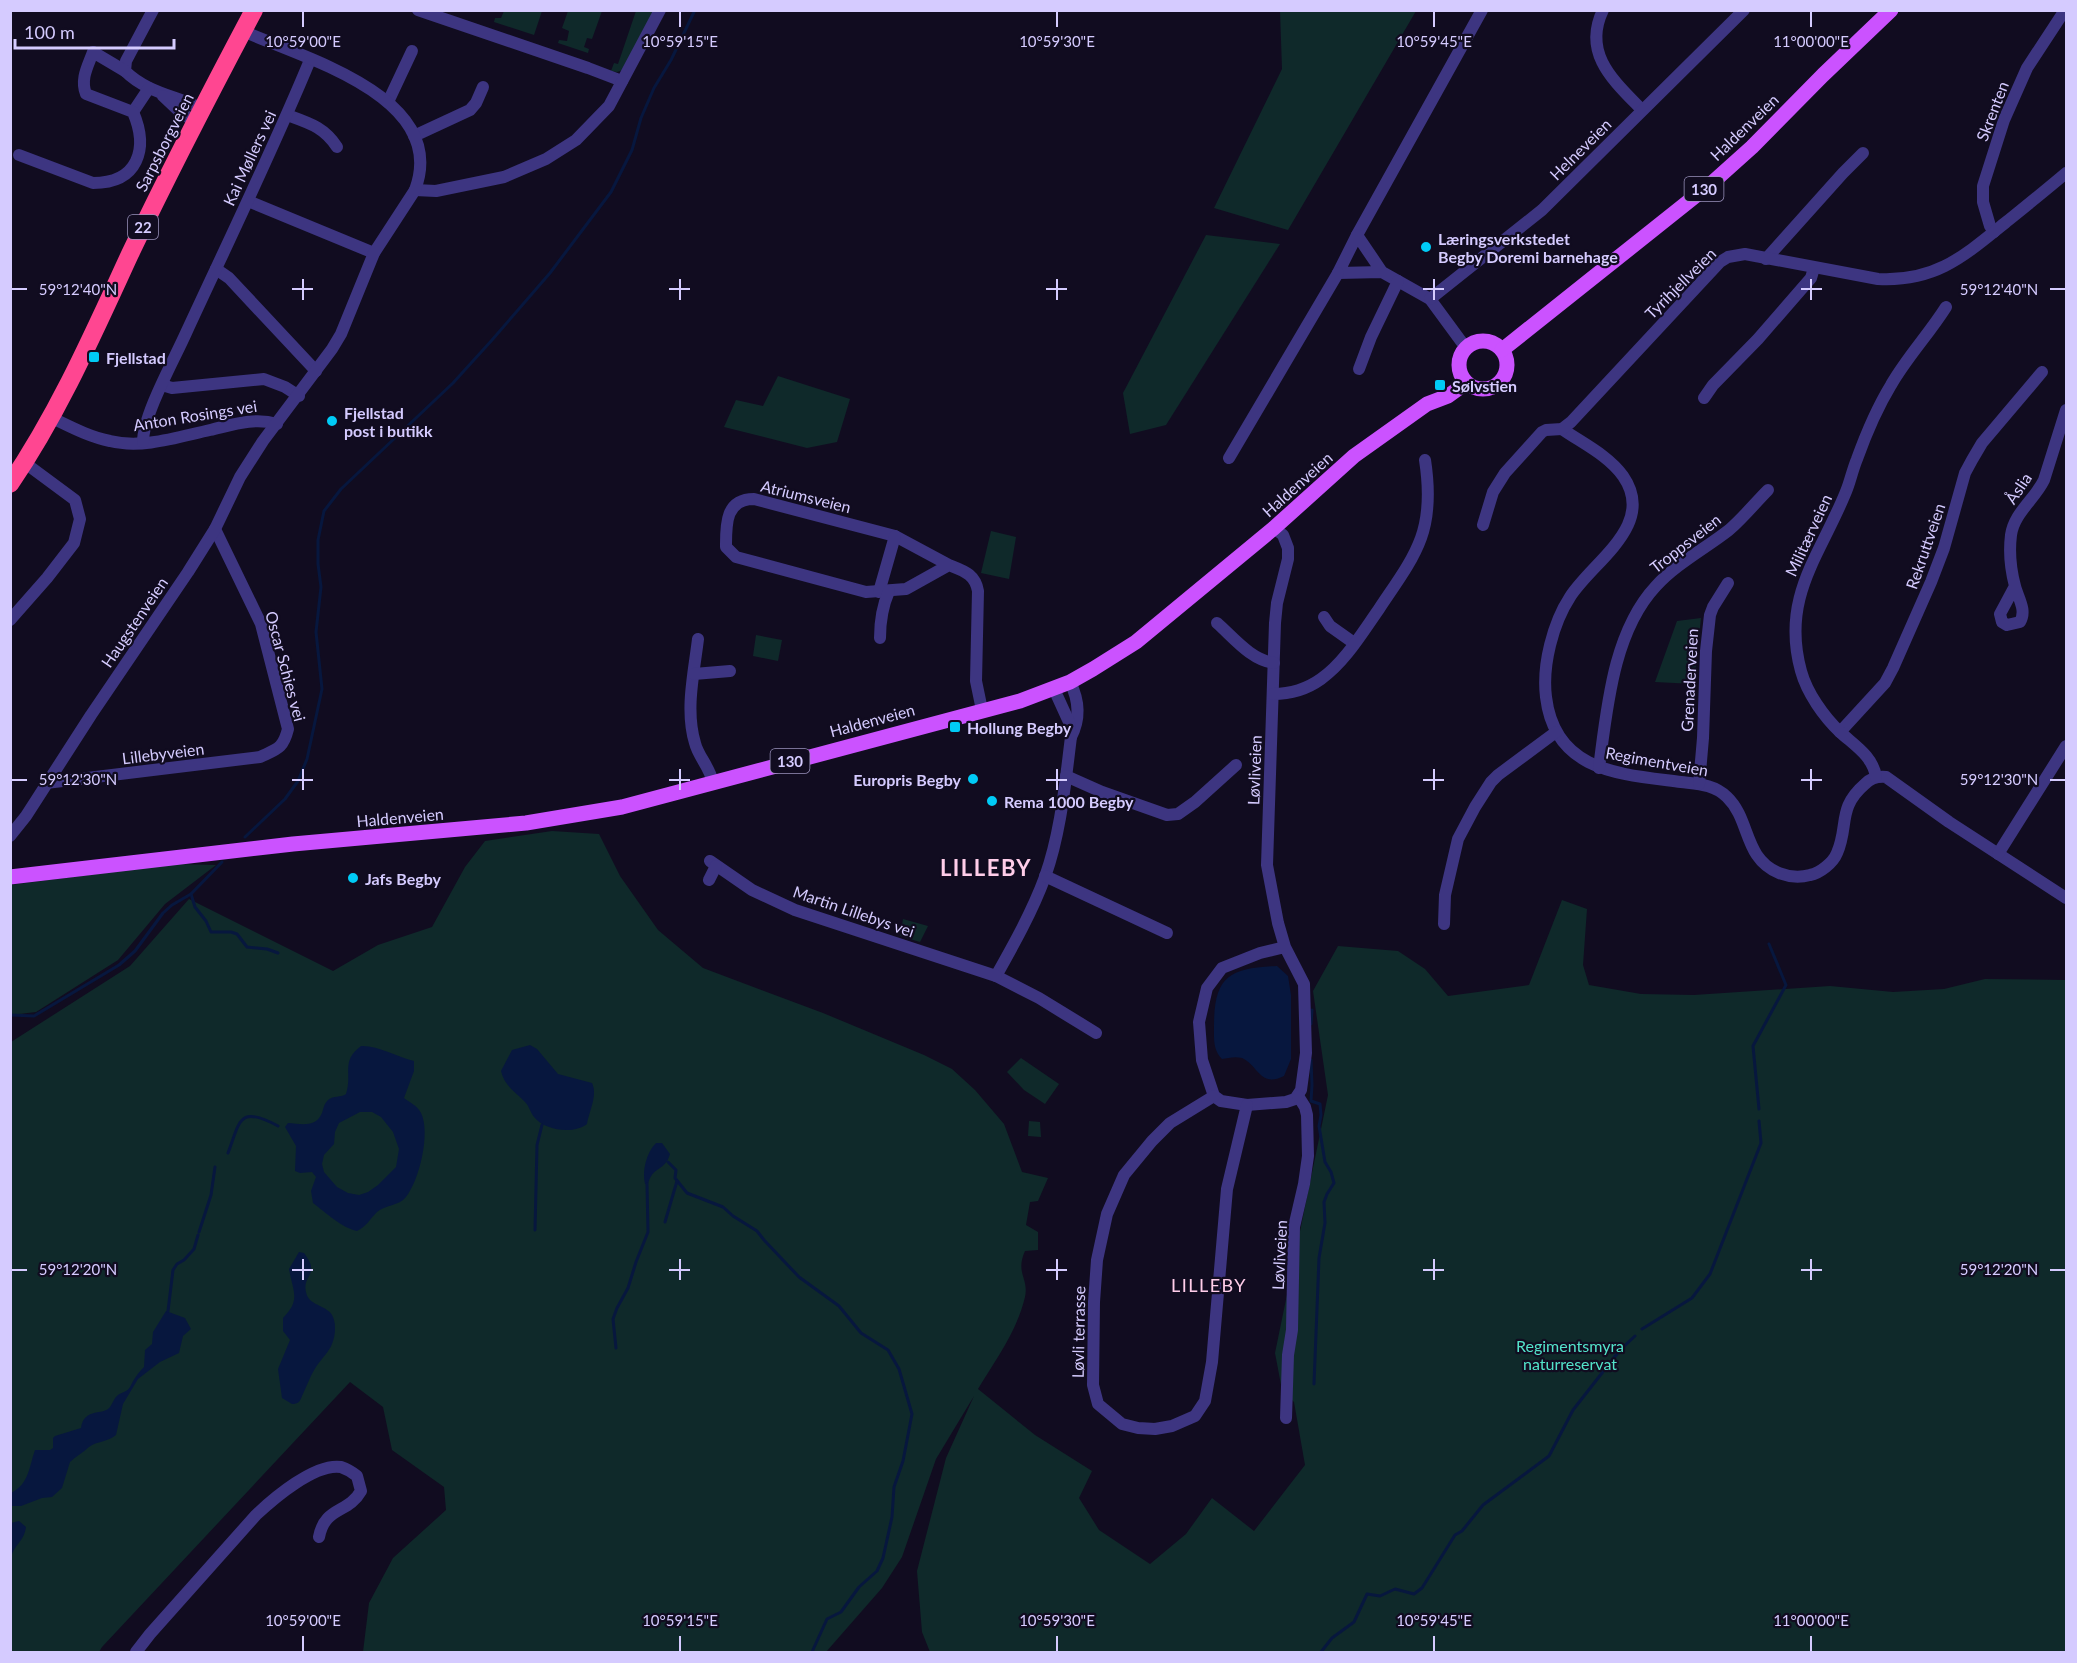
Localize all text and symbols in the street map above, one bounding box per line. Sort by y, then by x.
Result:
scale bar [15,12,174,50]
text: 100 m [24,21,75,43]
text: 10°59'00"E [265,32,341,50]
text: 10°59'15"E [642,32,718,50]
text: 10°59'30"E [1019,32,1095,50]
text: 10°59'45"E [1396,32,1472,50]
text: 11°00'00"E [1773,32,1849,50]
street label: Skrenten [1972,78,2012,144]
street label: Sarpsborgveien [131,90,197,194]
street label: Haldenveien [1706,90,1782,164]
street label: Kai Møllers vei [219,107,279,209]
street label: Helneveien [1545,114,1615,184]
road number: 130 [1684,177,1724,201]
road number: 22 [128,215,158,239]
place label: Læringsverkstedet Begby Doremi barnehage [1438,229,1618,266]
marker: Læringsverkstedet Begby Doremi barnehage [1419,240,1433,254]
street label: Tyrihjellveien [1641,244,1719,322]
text: 59°12'40"N [39,280,117,298]
text: 59°12'40"N [1960,280,2038,298]
place label: Fjellstad [106,348,166,367]
marker: Fjellstad [87,350,101,364]
place label: Sølvstien [1452,376,1517,395]
marker: Sølvstien [1433,378,1447,392]
street label: Anton Rosings vei [132,396,258,434]
place label: Fjellstad post i butikk [344,403,433,440]
marker: Fjellstad post i butikk [325,414,339,428]
street label: Haldenveien [1258,448,1336,520]
street label: Åslia [2001,469,2035,507]
street label: Atriumsveien [759,476,853,516]
street label: Militærveien [1781,491,1835,579]
street label: Rekruttveien [1901,501,1949,591]
street label: Troppsveien [1646,509,1724,577]
street label: Haugstenveien [97,573,171,671]
street label: Oscar Schies vei [262,609,310,723]
street label: Grenaderveien [1677,628,1701,732]
street label: Haldenveien [827,699,917,741]
place label: Hollung Begby [967,718,1072,737]
marker: Hollung Begby [948,720,962,734]
street label: Løvliveien [1243,735,1265,805]
street label: Lillebyveien [121,739,205,767]
street label: Regimentveien [1604,743,1710,779]
road number: 130 [770,749,810,773]
text: 59°12'30"N [39,770,117,788]
place label: Europris Begby [853,770,962,789]
text: 59°12'30"N [1960,770,2038,788]
marker: Europris Begby [966,772,980,786]
place label: Rema 1000 Begby [1004,792,1134,811]
marker: Rema 1000 Begby [985,794,999,808]
street label: Haldenveien [356,804,444,830]
district label: LILLEBY [940,854,1032,881]
place label: Jafs Begby [365,869,441,888]
marker: Jafs Begby [346,871,360,885]
street label: Martin Lillebys vei [791,881,917,941]
street label: Løvliveien [1268,1220,1290,1290]
text: 59°12'20"N [39,1260,117,1278]
text: 59°12'20"N [1960,1260,2038,1278]
district label: LILLEBY [1171,1274,1247,1296]
street label: Løvli terrasse [1068,1286,1088,1378]
park label: Regimentsmyra naturreservat [1516,1336,1624,1373]
text: 10°59'00"E [265,1611,341,1629]
text: 10°59'15"E [642,1611,718,1629]
text: 10°59'30"E [1019,1611,1095,1629]
text: 10°59'45"E [1396,1611,1472,1629]
text: 11°00'00"E [1773,1611,1849,1629]

